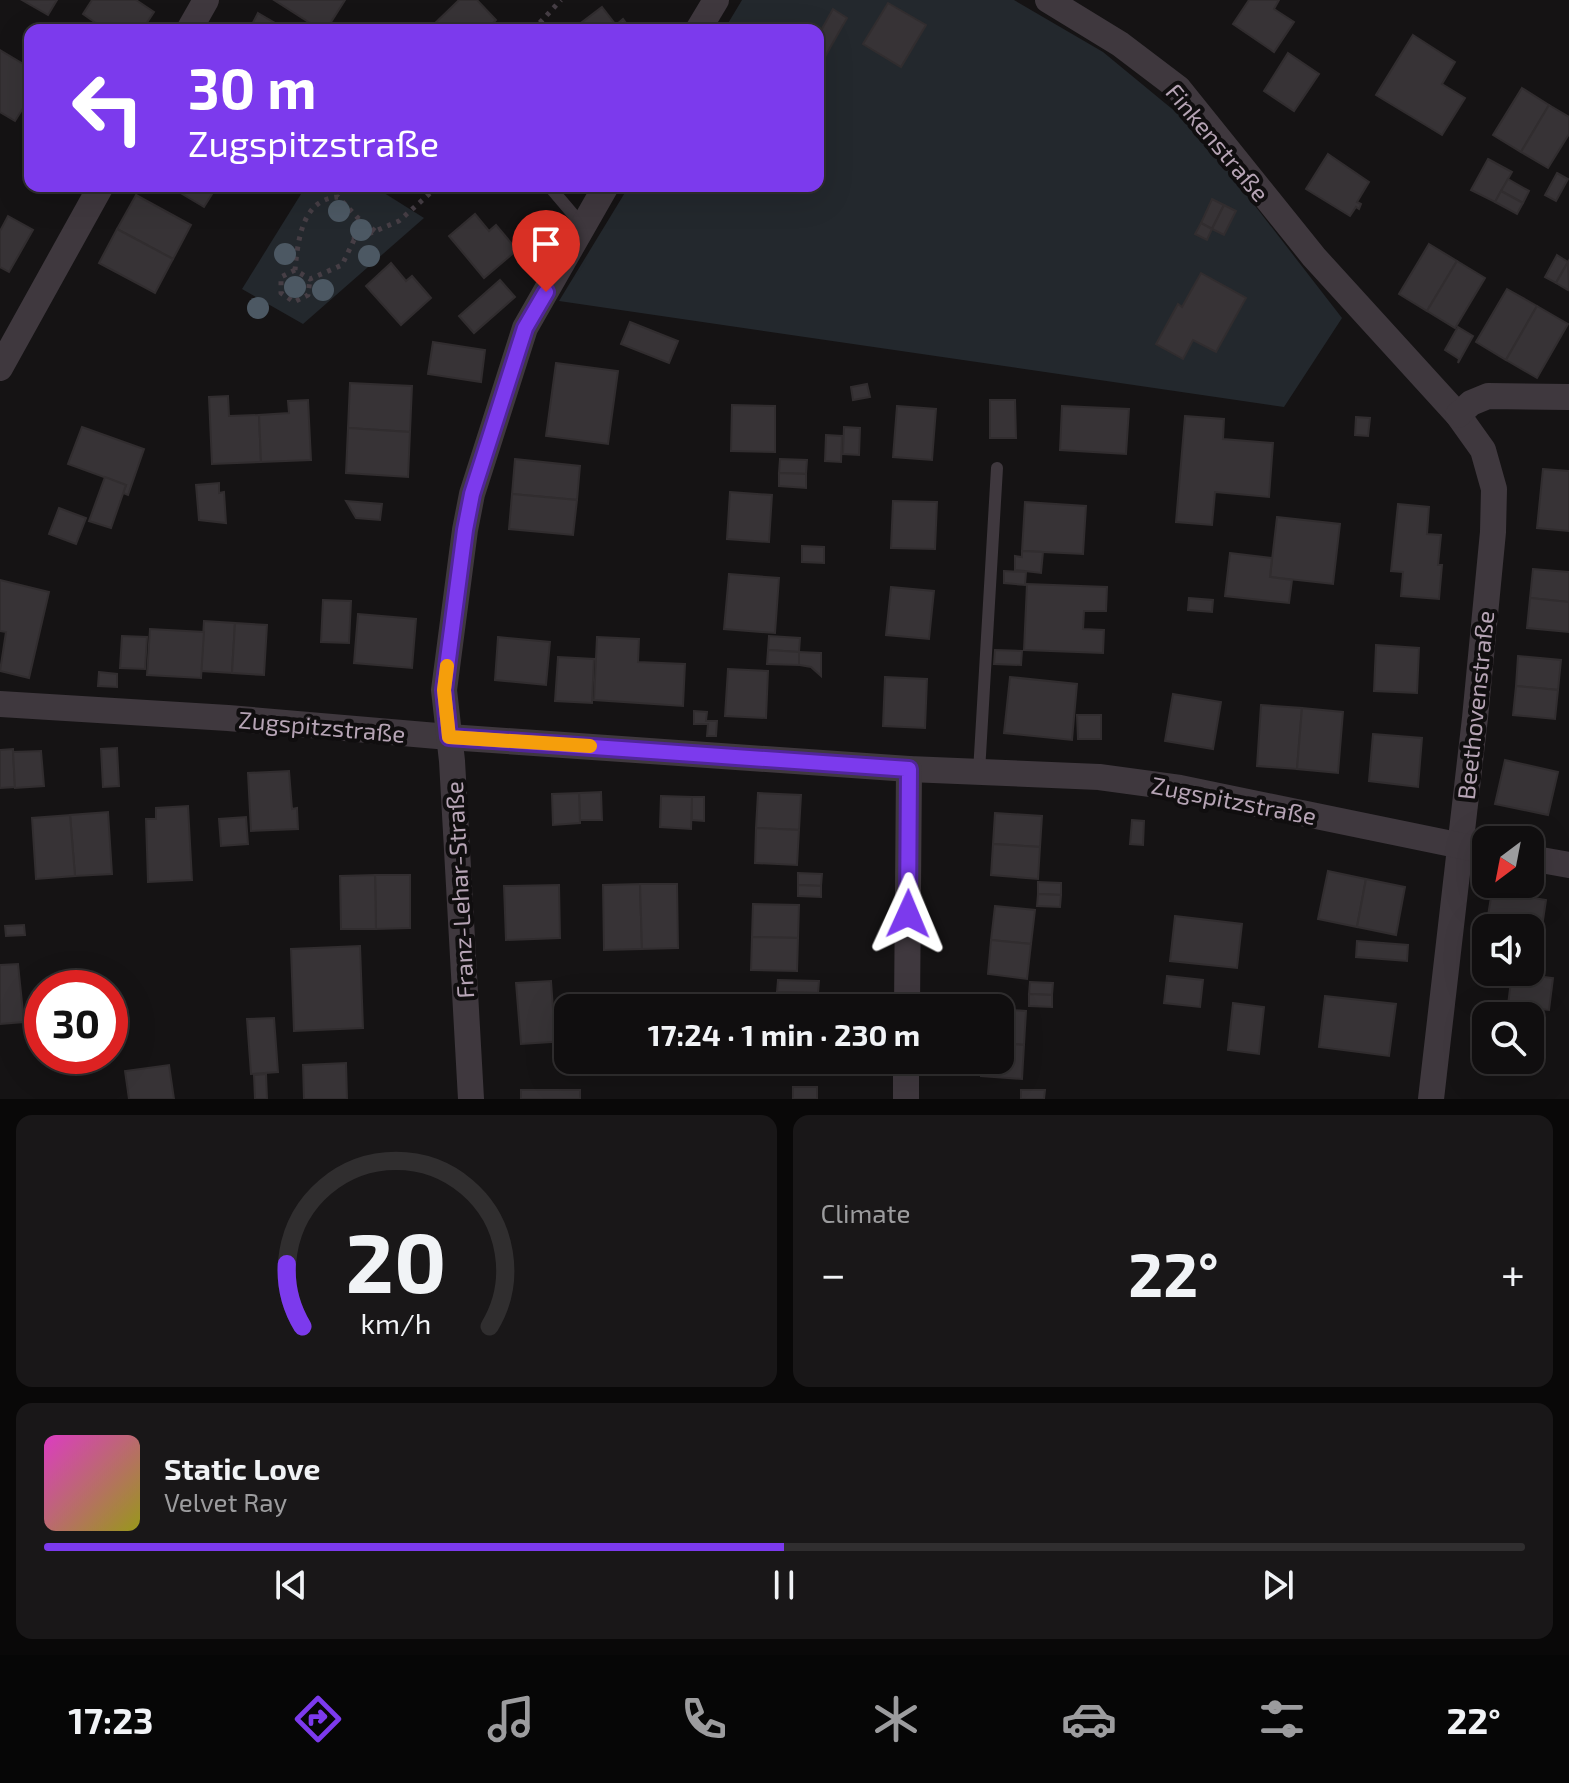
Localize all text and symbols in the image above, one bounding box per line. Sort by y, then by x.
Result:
text: 30 m [188,53,317,120]
icon: left [56,56,160,160]
street label: Finkenstraße [1160,77,1276,207]
text: Zugspitzstraße [188,121,439,164]
pin [512,210,580,292]
icon: arrive [524,222,568,266]
street label: Beethovenstraße [1451,609,1499,801]
street label: Zugspitzstraße [237,704,407,748]
street label: Zugspitzstraße [1149,770,1319,830]
street label: Franz-Lehar-Straße [439,781,479,999]
north arrow [1472,826,1544,898]
map controls [1472,826,1544,1074]
position arrow [866,872,950,956]
button: sound [1472,914,1544,986]
speed limit sign: 30 [24,970,128,1074]
button: search [1472,1002,1544,1074]
text: 17:24 · 1 min · 230 m [648,1016,920,1052]
text: Climate [821,1197,910,1228]
text: 20 [346,1210,447,1310]
text: 22° [1128,1237,1219,1309]
text: − [821,1246,846,1299]
text: + [1501,1246,1525,1299]
text: km/h [361,1305,432,1340]
text: Static Love [164,1450,320,1486]
text: Velvet Ray [164,1486,287,1517]
icon: previous [269,1563,313,1607]
icon: pause [762,1563,806,1607]
icon: next [1256,1563,1300,1607]
icon: directions [290,1691,346,1747]
icon: music [483,1691,539,1747]
icon: phone [676,1691,732,1747]
icon: climate [868,1691,924,1747]
icon: car [1061,1691,1117,1747]
icon: filters [1254,1691,1310,1747]
text: 17:23 [68,1698,153,1741]
text: 22° [1446,1698,1501,1741]

